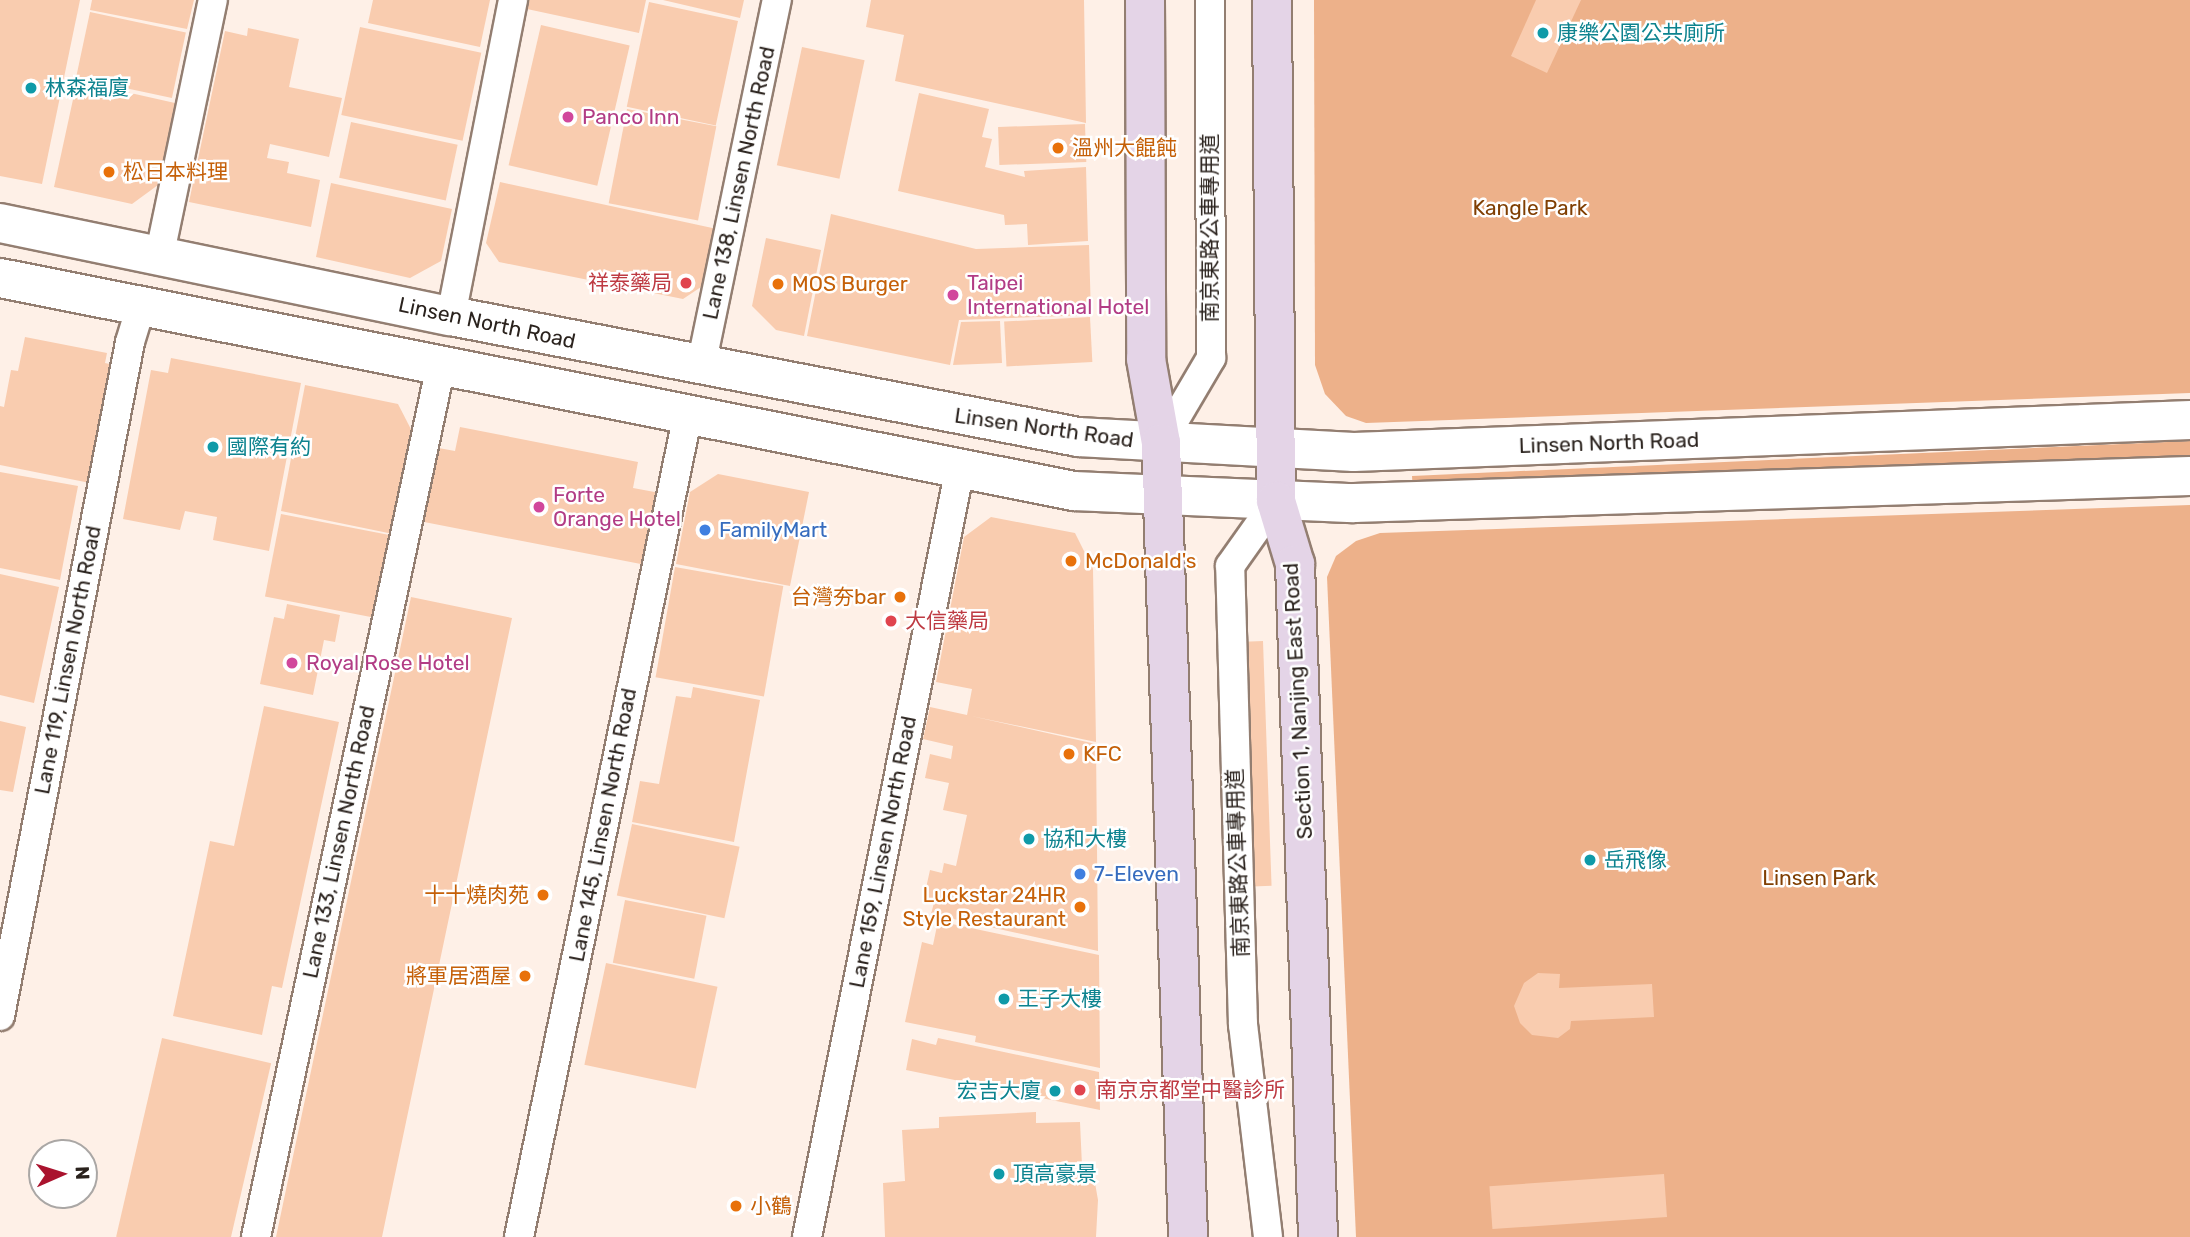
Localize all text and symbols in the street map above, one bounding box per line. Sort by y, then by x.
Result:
place label: 康樂公園公共廁所 [1557,20,1725,46]
marker: 康樂公園公共廁所 [1535,25,1551,41]
street label: Lane 138, Linsen North Road [698,44,780,322]
place label: 林森福廈 [45,75,129,101]
marker: 林森福廈 [23,80,39,96]
place label: Panco Inn [582,104,680,130]
marker: Panco Inn [560,109,576,125]
street label: 南京東路公車專用道 [1197,134,1223,322]
place label: 溫州大餛飩 [1072,135,1177,161]
marker: 溫州大餛飩 [1050,140,1066,156]
place label: 松日本料理 [123,159,228,185]
marker: 松日本料理 [101,164,117,180]
park label: Kangle Park [1472,195,1588,221]
place label: 祥泰藥局 [588,270,672,296]
place label: Taipei International Hotel [967,270,1149,320]
place label: MOS Burger [792,271,908,297]
marker: 祥泰藥局 [678,275,694,291]
marker: MOS Burger [770,276,786,292]
marker: Taipei International Hotel [945,287,961,303]
street label: Linsen North Road [396,292,578,354]
street label: Linsen North Road [953,403,1135,453]
street label: Linsen North Road [1518,427,1700,459]
place label: 國際有約 [227,434,311,460]
marker: 國際有約 [205,439,221,455]
place label: Forte Orange Hotel [553,482,681,532]
marker: Forte Orange Hotel [531,499,547,515]
place label: FamilyMart [719,517,827,543]
marker: FamilyMart [697,522,713,538]
street label: Lane 119, Linsen North Road [30,524,106,796]
place label: McDonald's [1085,548,1197,574]
marker: McDonald's [1063,553,1079,569]
street label: Section 1, Nanjing East Road [1278,562,1318,840]
place label: 台灣夯bar [791,584,886,610]
marker: 台灣夯bar [892,589,908,605]
place label: 大信藥局 [905,608,989,634]
marker: 大信藥局 [883,613,899,629]
place label: Royal Rose Hotel [306,650,470,676]
marker: Royal Rose Hotel [284,655,300,671]
street label: Lane 145, Linsen North Road [564,686,642,964]
street label: Lane 133, Linsen North Road [298,703,380,981]
street label: Lane 159, Linsen North Road [844,714,922,990]
place label: KFC [1083,741,1122,767]
marker: KFC [1061,746,1077,762]
street label: 南京東路公車專用道 [1222,768,1254,958]
place label: 協和大樓 [1043,826,1127,852]
marker: 協和大樓 [1021,831,1037,847]
place label: 岳飛像 [1604,847,1667,873]
marker: 岳飛像 [1582,852,1598,868]
place label: 7-Eleven [1094,861,1179,887]
park label: Linsen Park [1762,865,1876,891]
marker: 7-Eleven [1072,866,1088,882]
place label: 十十燒肉苑 [424,882,529,908]
place label: Luckstar 24HR Style Restaurant [902,882,1066,932]
marker: 十十燒肉苑 [535,887,551,903]
marker: Luckstar 24HR Style Restaurant [1072,899,1088,915]
place label: 將軍居酒屋 [406,963,511,989]
marker: 將軍居酒屋 [517,968,533,984]
place label: 王子大樓 [1018,986,1102,1012]
marker: 王子大樓 [996,991,1012,1007]
place label: 南京京都堂中醫診所 [1096,1077,1285,1103]
place label: 宏吉大廈 [957,1078,1041,1104]
marker: 南京京都堂中醫診所 [1070,1080,1090,1100]
marker: 宏吉大廈 [1047,1083,1063,1099]
north arrow [28,1139,98,1209]
place label: 頂高豪景 [1013,1161,1097,1187]
text: N [71,1166,94,1180]
marker: 頂高豪景 [991,1166,1007,1182]
place label: 小鶴 [750,1193,792,1219]
marker: 小鶴 [728,1198,744,1214]

